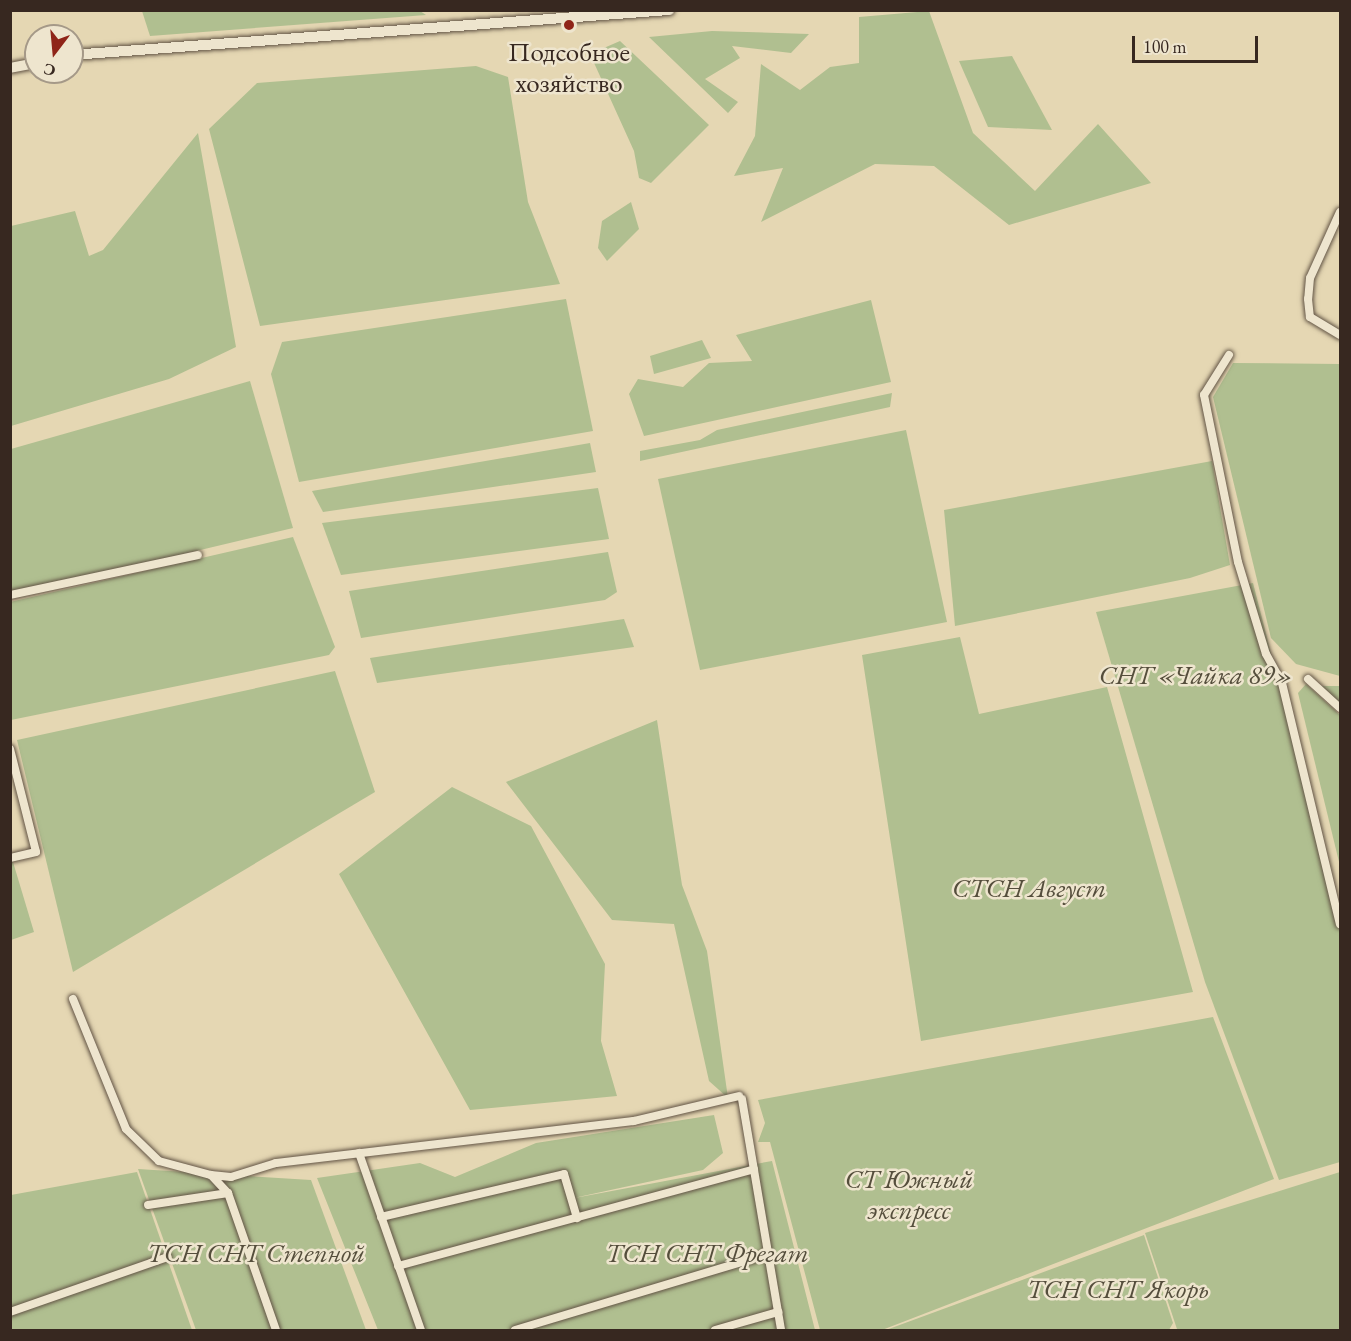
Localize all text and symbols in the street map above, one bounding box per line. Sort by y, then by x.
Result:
marker: Подсобное хозяйство [562,18,576,32]
north arrow [24,24,84,84]
scale bar [1135,24,1261,62]
place label: Подсобное хозяйство [508,35,630,98]
text: 100 m [1143,35,1187,58]
text: С [41,58,58,82]
park label: СНТ «Чайка 89» [1099,659,1293,691]
park label: СТСН Август [952,872,1106,904]
park label: СТ Южный экспресс [845,1162,973,1225]
park label: ТСН СНТ Степной [147,1237,365,1269]
park label: ТСН СНТ Фрегат [605,1237,809,1269]
park label: ТСН СНТ Якорь [1027,1273,1209,1305]

